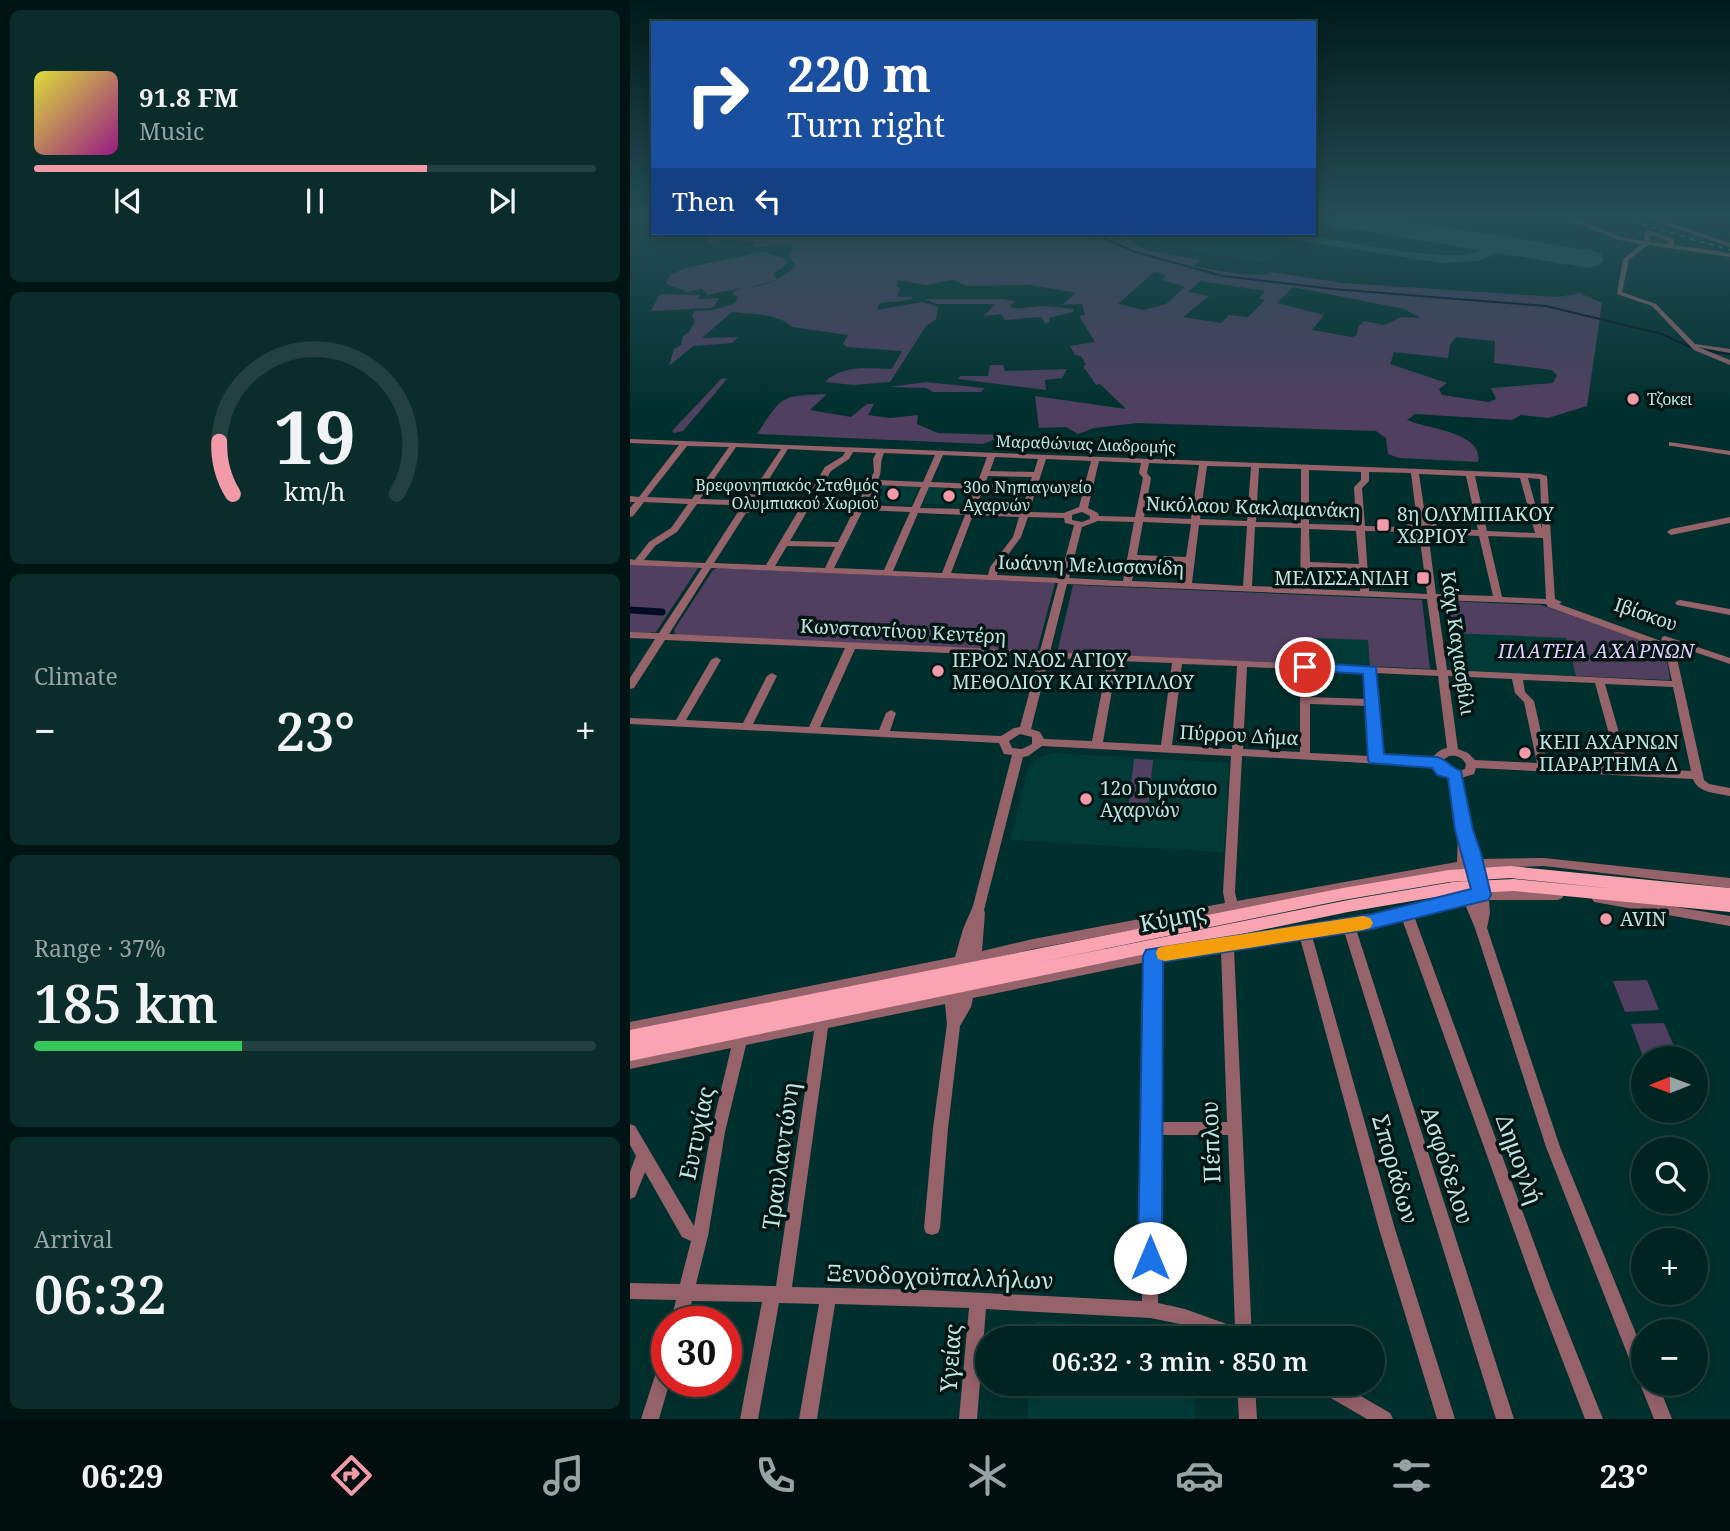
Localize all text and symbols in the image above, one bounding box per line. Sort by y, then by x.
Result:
text: 220 m [787,40,931,106]
icon: right [672,49,763,140]
text: 91.8 FM [139,79,238,115]
text: Turn right [787,103,945,146]
text: Music [139,115,204,147]
icon: previous [109,182,147,220]
icon: pause [296,182,334,220]
icon: next [483,182,521,220]
icon: left [749,182,787,220]
text: Then [672,183,735,219]
text: 19 [274,386,356,485]
place label: Τζοκει [1647,388,1693,410]
marker: Τζοκει [1625,391,1641,407]
street label: Μαραθώνιας Διαδρομής [996,430,1177,458]
text: km/h [284,473,346,507]
place label: Βρεφονηπιακός Σταθμός Ολυμπιακού Χωριού [695,474,879,514]
place label: 30ο Νηπιαγωγείο Αχαρνών [963,476,1092,516]
marker: Βρεφονηπιακός Σταθμός Ολυμπιακού Χωριού [885,486,901,502]
marker: 30ο Νηπιαγωγείο Αχαρνών [941,488,957,504]
street label: Νικόλαου Κακλαμανάκη [1145,490,1361,524]
place label: 8η ΟΛΥΜΠΙΑΚΟΥ ΧΩΡΙΟΥ [1397,501,1554,549]
marker: 8η ΟΛΥΜΠΙΑΚΟΥ ΧΩΡΙΟΥ [1375,517,1391,533]
street label: Ιωάννη Μελισσανίδη [998,549,1184,581]
place label: ΜΕΛΙΣΣΑΝΙΔΗ [1274,565,1409,591]
street label: Κάχι Καχιασβίλι [1435,569,1481,717]
marker: ΜΕΛΙΣΣΑΝΙΔΗ [1415,570,1431,586]
street label: Ιβίσκου [1611,591,1681,637]
street label: Κωνσταντίνου Κεντέρη [799,613,1007,649]
pin [1275,637,1335,697]
park label: ΠΛΑΤΕΙΑ ΑΧΑΡΝΩΝ [1497,638,1696,664]
place label: ΙΕΡΟΣ ΝΑΟΣ ΑΓΙΟΥ ΜΕΘΟΔΙΟΥ ΚΑΙ ΚΥΡΙΛΛΟΥ [952,647,1194,695]
icon: arrive [1286,648,1324,686]
text: Climate [34,660,118,692]
marker: ΙΕΡΟΣ ΝΑΟΣ ΑΓΙΟΥ ΜΕΘΟΔΙΟΥ ΚΑΙ ΚΥΡΙΛΛΟΥ [930,663,946,679]
text: 23° [276,695,355,766]
text: − [34,704,56,756]
text: + [575,704,596,756]
street label: Πύρρου Δήμα [1179,719,1299,751]
place label: ΚΕΠ ΑΧΑΡΝΩΝ ΠΑΡΑΡΤΗΜΑ Δ [1539,729,1679,777]
marker: ΚΕΠ ΑΧΑΡΝΩΝ ΠΑΡΑΡΤΗΜΑ Δ [1517,745,1533,761]
place label: 12ο Γυμνάσιο Αχαρνών [1100,775,1217,823]
marker: 12ο Γυμνάσιο Αχαρνών [1078,791,1094,807]
street label: Κύμης [1137,895,1209,939]
place label: AVIN [1620,906,1666,932]
marker: AVIN [1598,911,1614,927]
text: Range · 37% [34,932,166,964]
text: 185 km [34,967,218,1038]
north arrow [1631,1046,1708,1124]
map controls [1631,1046,1708,1396]
street label: Τραυλαντώνη [754,1080,806,1232]
street label: Ευτυχίας [671,1084,721,1182]
street label: Πέπλου [1193,1100,1227,1184]
street label: Ασφόδελου [1414,1102,1482,1228]
street label: Δημογλή [1489,1110,1551,1208]
street label: Σποράδων [1365,1111,1427,1227]
button: search [1631,1137,1708,1214]
position arrow [1113,1221,1187,1295]
text: Arrival [34,1223,113,1255]
button: + [1631,1228,1708,1305]
street label: Ξενοδοχοϋπαλλήλων [826,1256,1054,1296]
text: 06:32 [34,1258,167,1329]
speed limit sign: 30 [651,1306,742,1397]
button: − [1631,1319,1708,1396]
street label: Υγείας [932,1323,968,1394]
text: 06:32 · 3 min · 850 m [1052,1343,1308,1379]
icon: directions [327,1451,376,1500]
icon: music [539,1451,588,1500]
icon: phone [751,1451,800,1500]
icon: climate [963,1451,1012,1500]
icon: car [1175,1451,1224,1500]
icon: filters [1387,1451,1436,1500]
text: 06:29 [82,1454,164,1497]
text: 23° [1599,1454,1648,1497]

